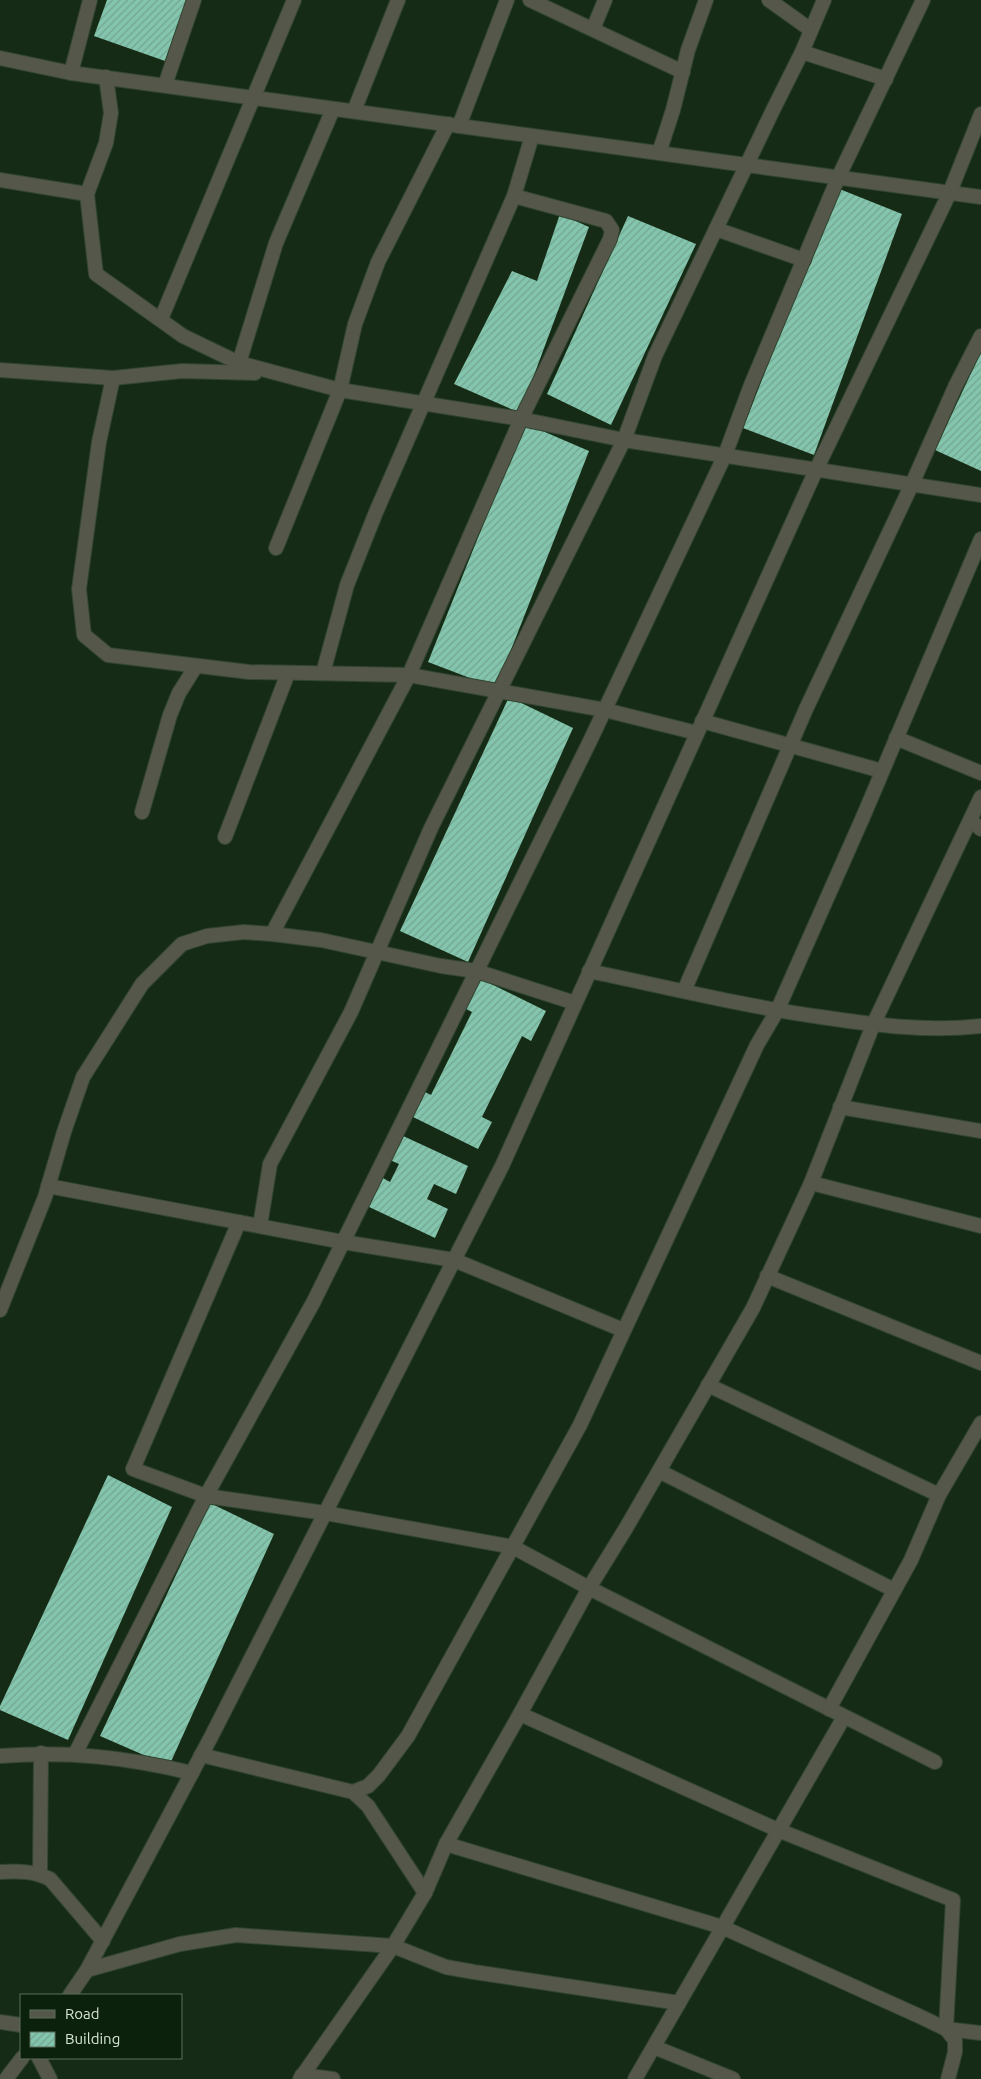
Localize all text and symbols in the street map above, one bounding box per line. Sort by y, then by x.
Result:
legend [20,1994,182,2059]
text: Road [65,2005,100,2022]
text: Building [65,2030,120,2047]

